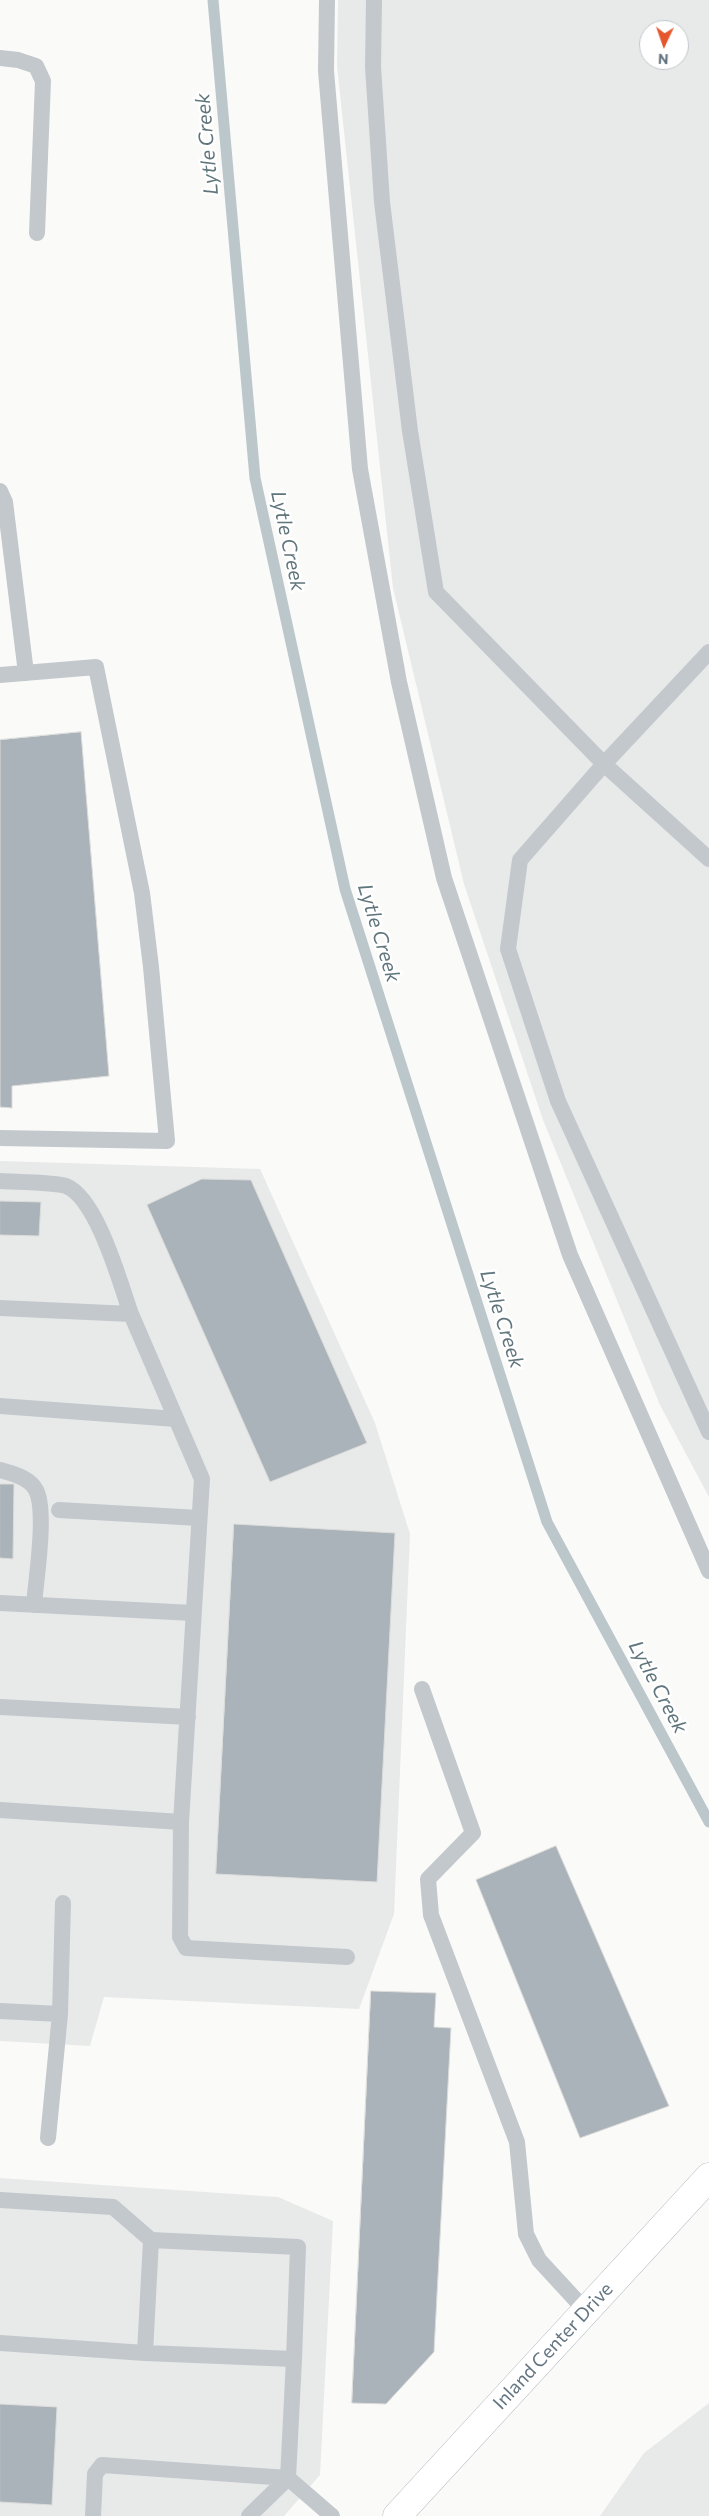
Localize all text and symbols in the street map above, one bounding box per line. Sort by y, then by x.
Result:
north arrow [639,20,689,70]
text: N [658,51,669,68]
water label: Lytle Creek [191,92,223,196]
water label: Lytle Creek [266,489,310,593]
water label: Lytle Creek [353,881,405,985]
water label: Lytle Creek [475,1267,529,1371]
water label: Lytle Creek [623,1636,693,1738]
street label: Inland Center Drive [488,2278,618,2414]

